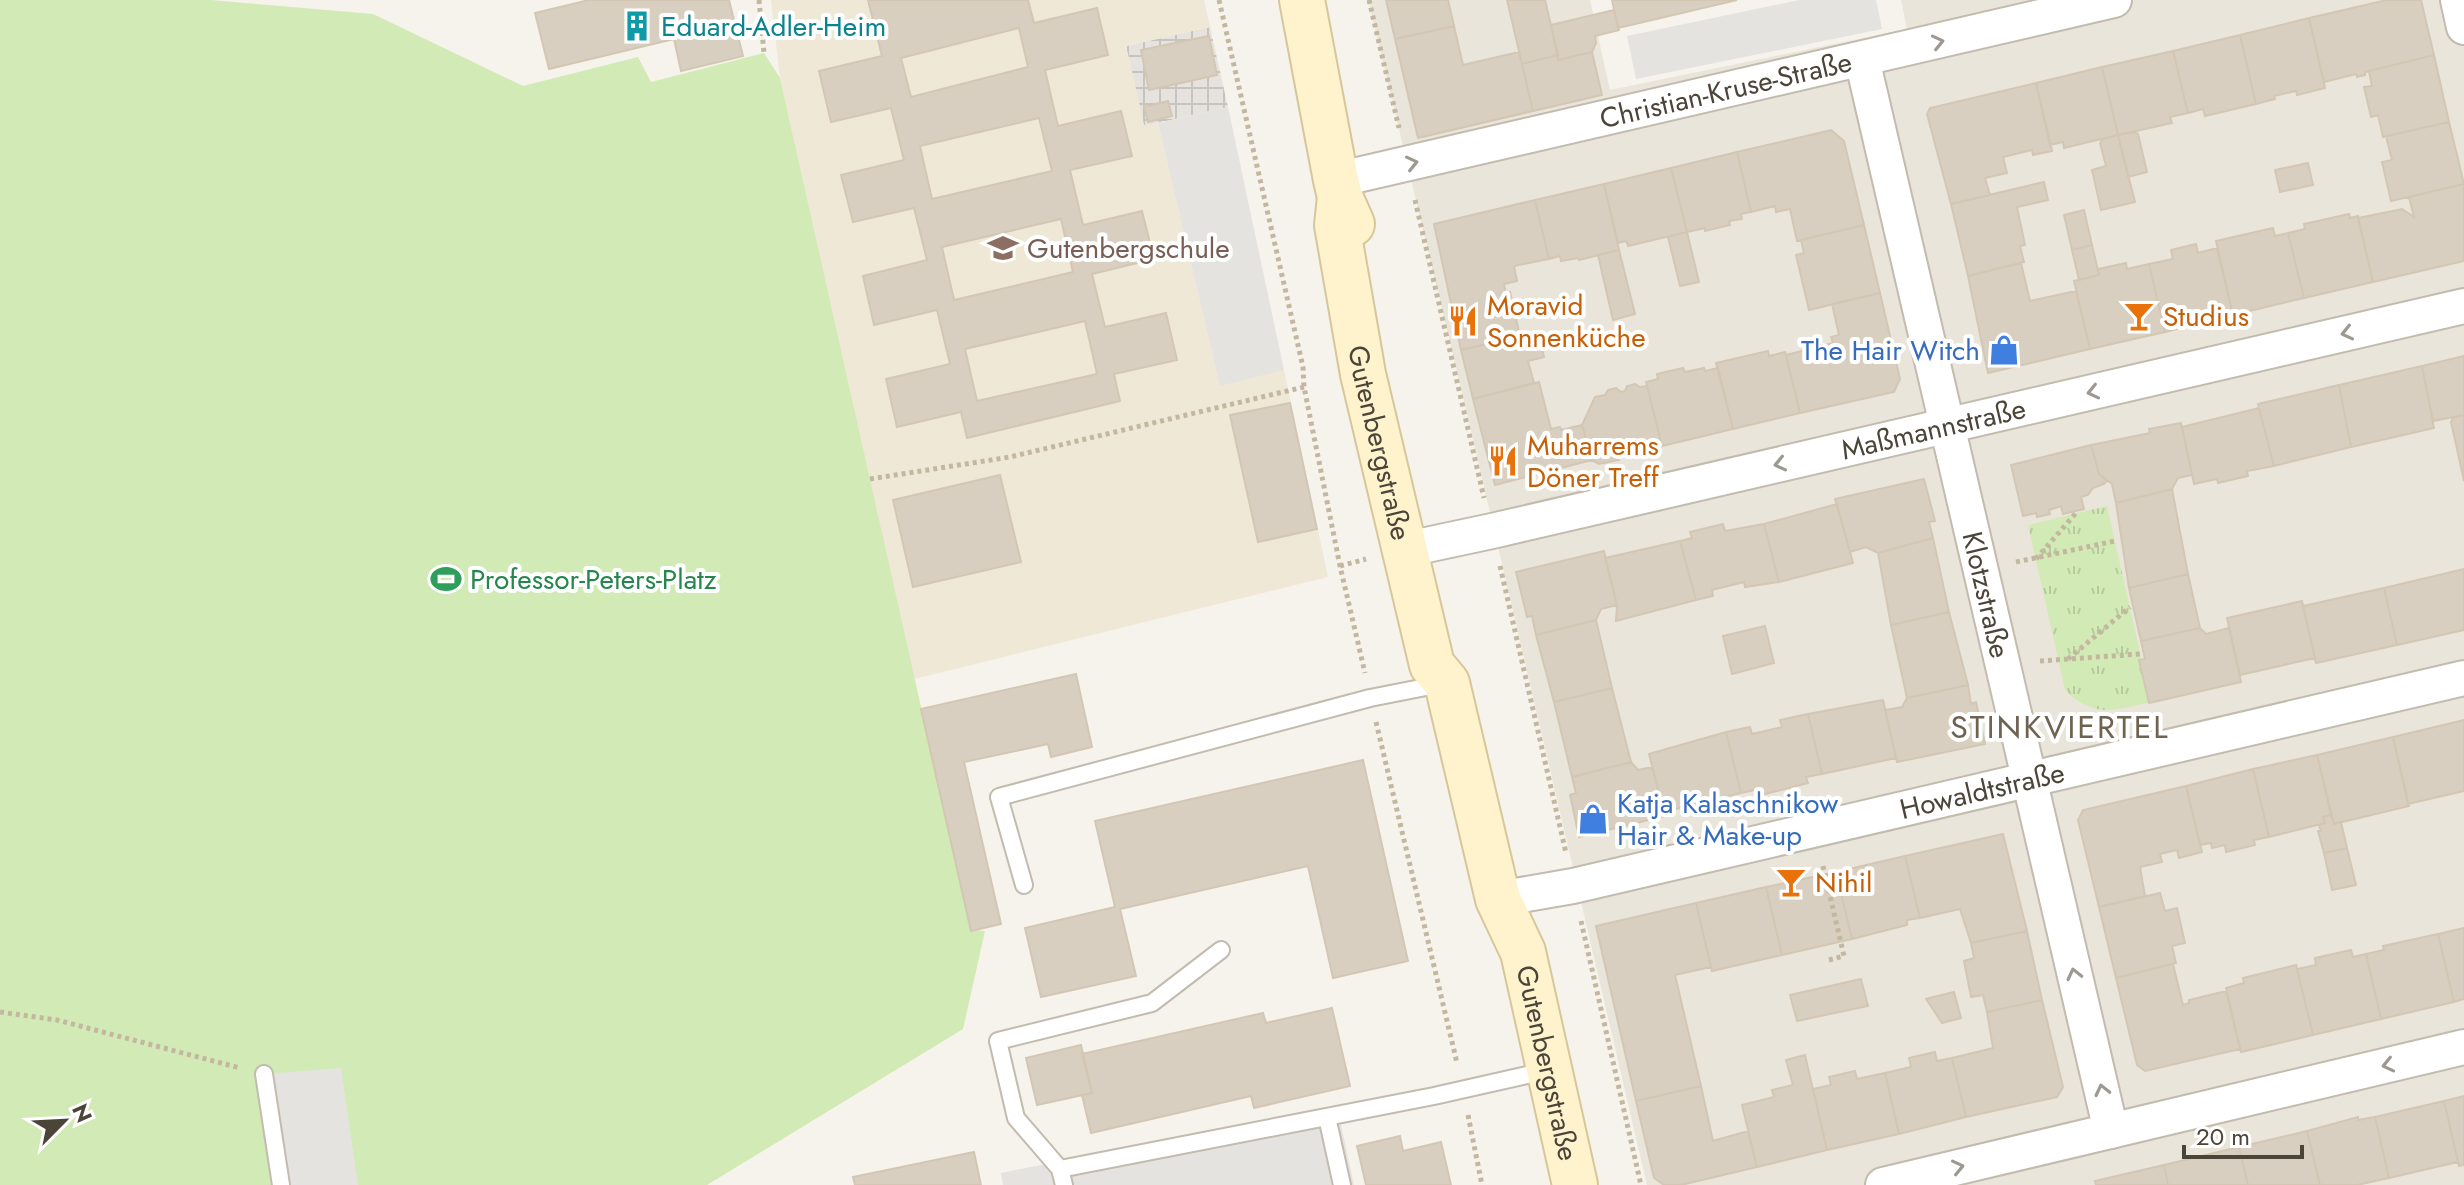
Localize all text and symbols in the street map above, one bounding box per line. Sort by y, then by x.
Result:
place label: Eduard-Adler-Heim [661,6,886,47]
building icon: Eduard-Adler-Heim [620,9,654,43]
one-way arrow [1930,34,1944,51]
street label: Christian-Kruse-Straße [1596,41,1856,139]
one-way arrow [1405,155,1419,172]
place label: Gutenbergschule [1027,228,1230,269]
school or university icon: Gutenbergschule [986,231,1020,265]
place label: Moravid Sonnenküche [1487,285,1646,358]
place label: Studius [2163,296,2249,337]
bar icon: Studius [2122,299,2156,333]
restaurant icon: Moravid Sonnenküche [1446,304,1480,338]
one-way arrow [2340,324,2354,341]
place label: The Hair Witch [1801,330,1980,371]
shop icon: The Hair Witch [1987,333,2021,367]
street label: Gutenbergstraße [1337,342,1422,544]
one-way arrow [2087,382,2101,399]
street label: Maßmannstraße [1837,388,2030,471]
place label: Muharrems Döner Treff [1527,425,1660,498]
restaurant icon: Muharrems Döner Treff [1486,444,1520,478]
one-way arrow [1773,455,1787,472]
street label: Klotzstraße [1951,528,2020,662]
place label: Professor-Peters-Platz [470,559,717,600]
sports icon: Professor-Peters-Platz [429,562,463,596]
district label: STINKVIERTEL [1950,704,2170,750]
street label: Howaldtstraße [1896,752,2068,830]
place label: Katja Kalaschnikow Hair & Make-up [1617,783,1838,856]
shop icon: Katja Kalaschnikow Hair & Make-up [1576,802,1610,836]
place label: Nihil [1815,862,1872,903]
bar icon: Nihil [1774,865,1808,899]
street label: Gutenbergstraße [1506,961,1589,1165]
one-way arrow [2067,967,2084,981]
one-way arrow [2382,1056,2395,1073]
north arrow [24,1081,104,1161]
one-way arrow [2094,1084,2111,1098]
text: N [64,1098,100,1127]
scale bar [2184,1109,2302,1159]
text: 20 m [2196,1119,2250,1154]
one-way arrow [1951,1159,1965,1176]

